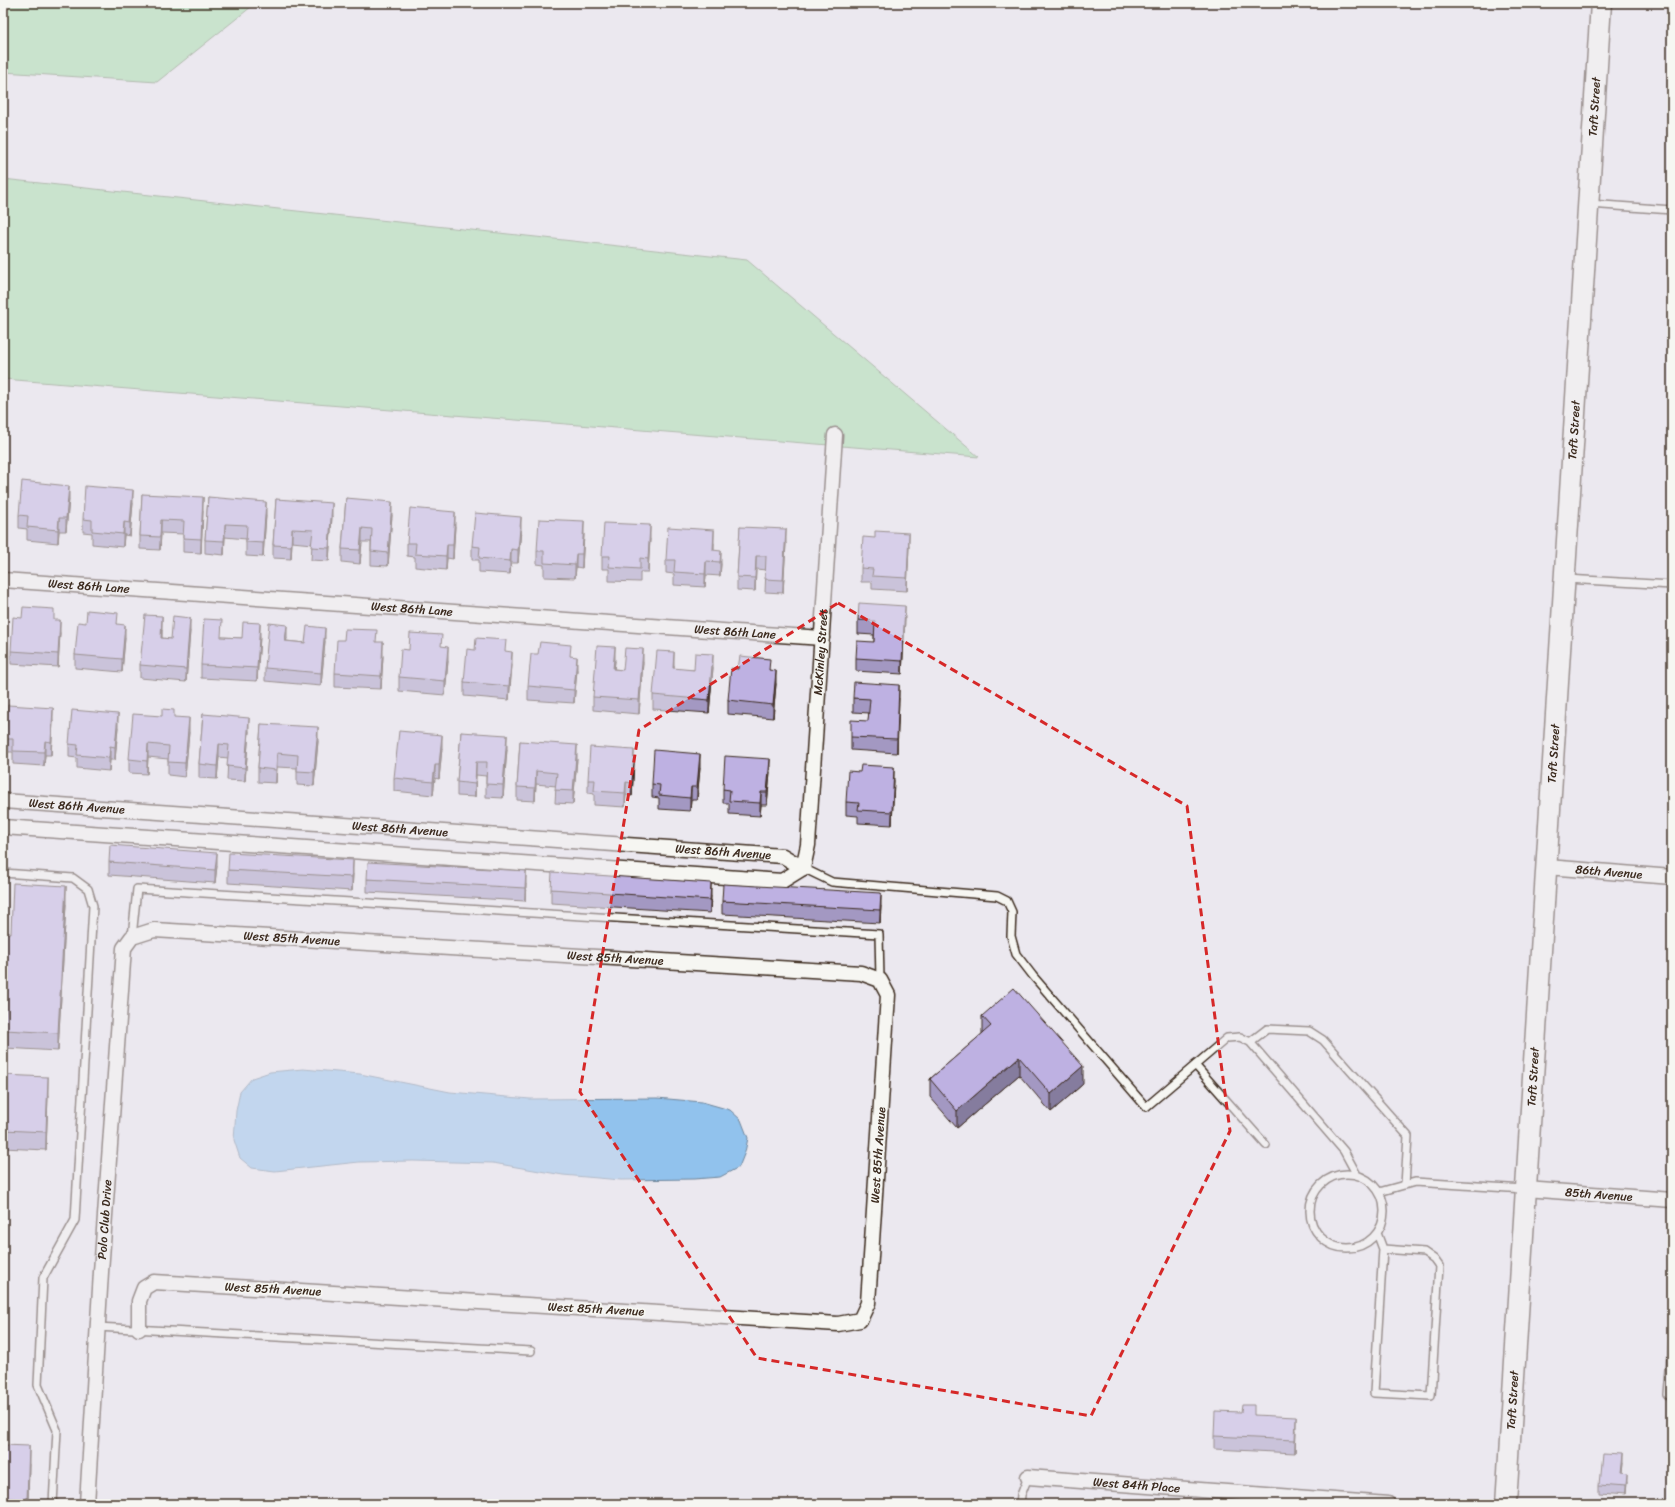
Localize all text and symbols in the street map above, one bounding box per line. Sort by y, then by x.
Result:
street label: Taft Street [1582,75,1607,137]
street label: Taft Street [1561,399,1587,460]
street label: West 86th Lane [47,572,130,600]
street label: West 86th Lane [370,595,454,623]
street label: McKinley Street [807,608,835,696]
street label: West 86th Lane [694,618,777,646]
street label: Taft Street [1541,722,1566,784]
street label: West 86th Avenue [28,792,126,821]
street label: West 86th Avenue [351,815,449,843]
street label: West 86th Avenue [675,837,772,866]
street label: 86th Avenue [1574,858,1643,886]
street label: West 85th Avenue [243,924,341,952]
street label: West 85th Avenue [566,944,664,972]
street label: Taft Street [1520,1045,1546,1107]
street label: West 85th Avenue [864,1106,892,1204]
street label: Polo Club Drive [91,1179,119,1260]
street label: 85th Avenue [1564,1181,1634,1208]
street label: West 85th Avenue [224,1275,322,1303]
street label: West 85th Avenue [547,1295,645,1323]
street label: Taft Street [1500,1369,1525,1431]
street label: West 84th Place [1092,1471,1181,1499]

